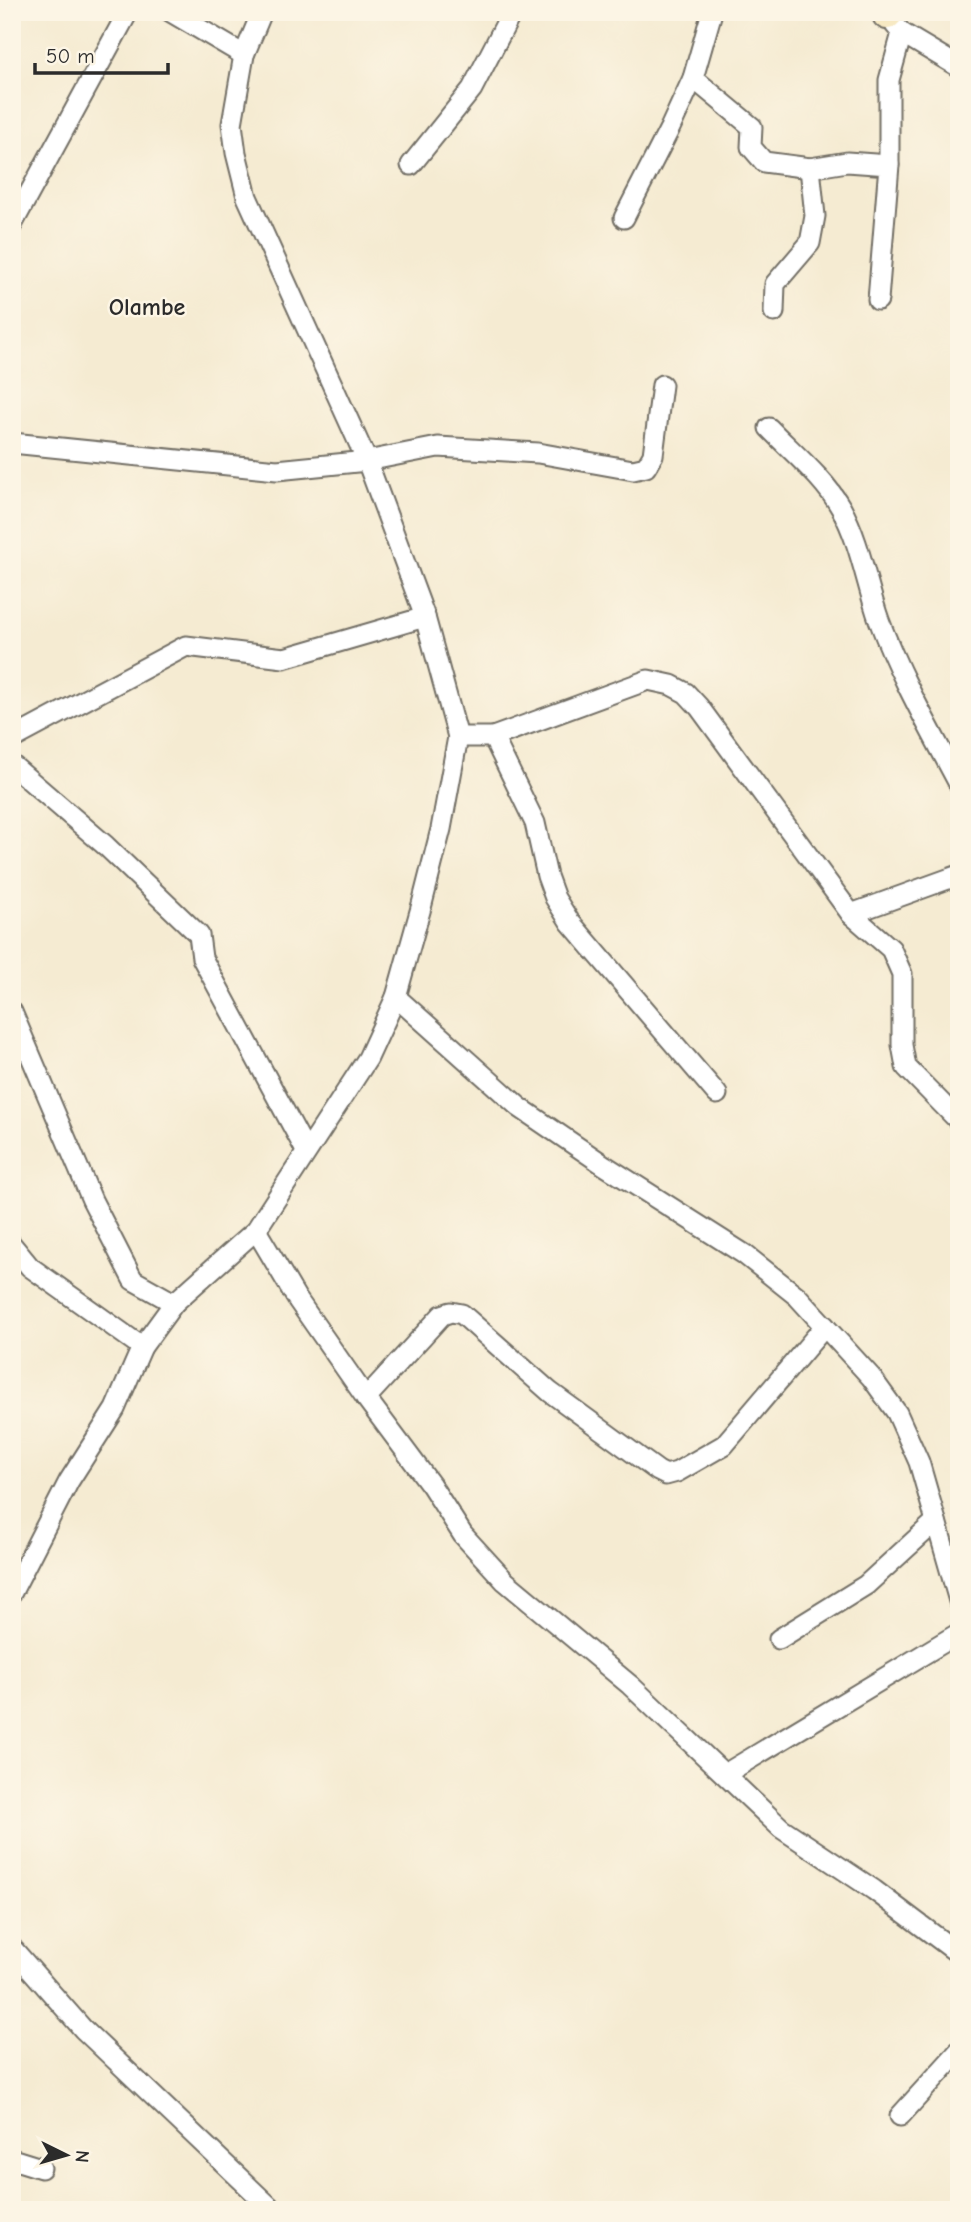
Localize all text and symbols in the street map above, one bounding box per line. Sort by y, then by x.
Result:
scale bar [35,32,168,76]
text: 50 m [46,44,95,68]
district label: Olambe [109,293,186,321]
north arrow [32,2120,102,2190]
text: N [70,2149,93,2164]

